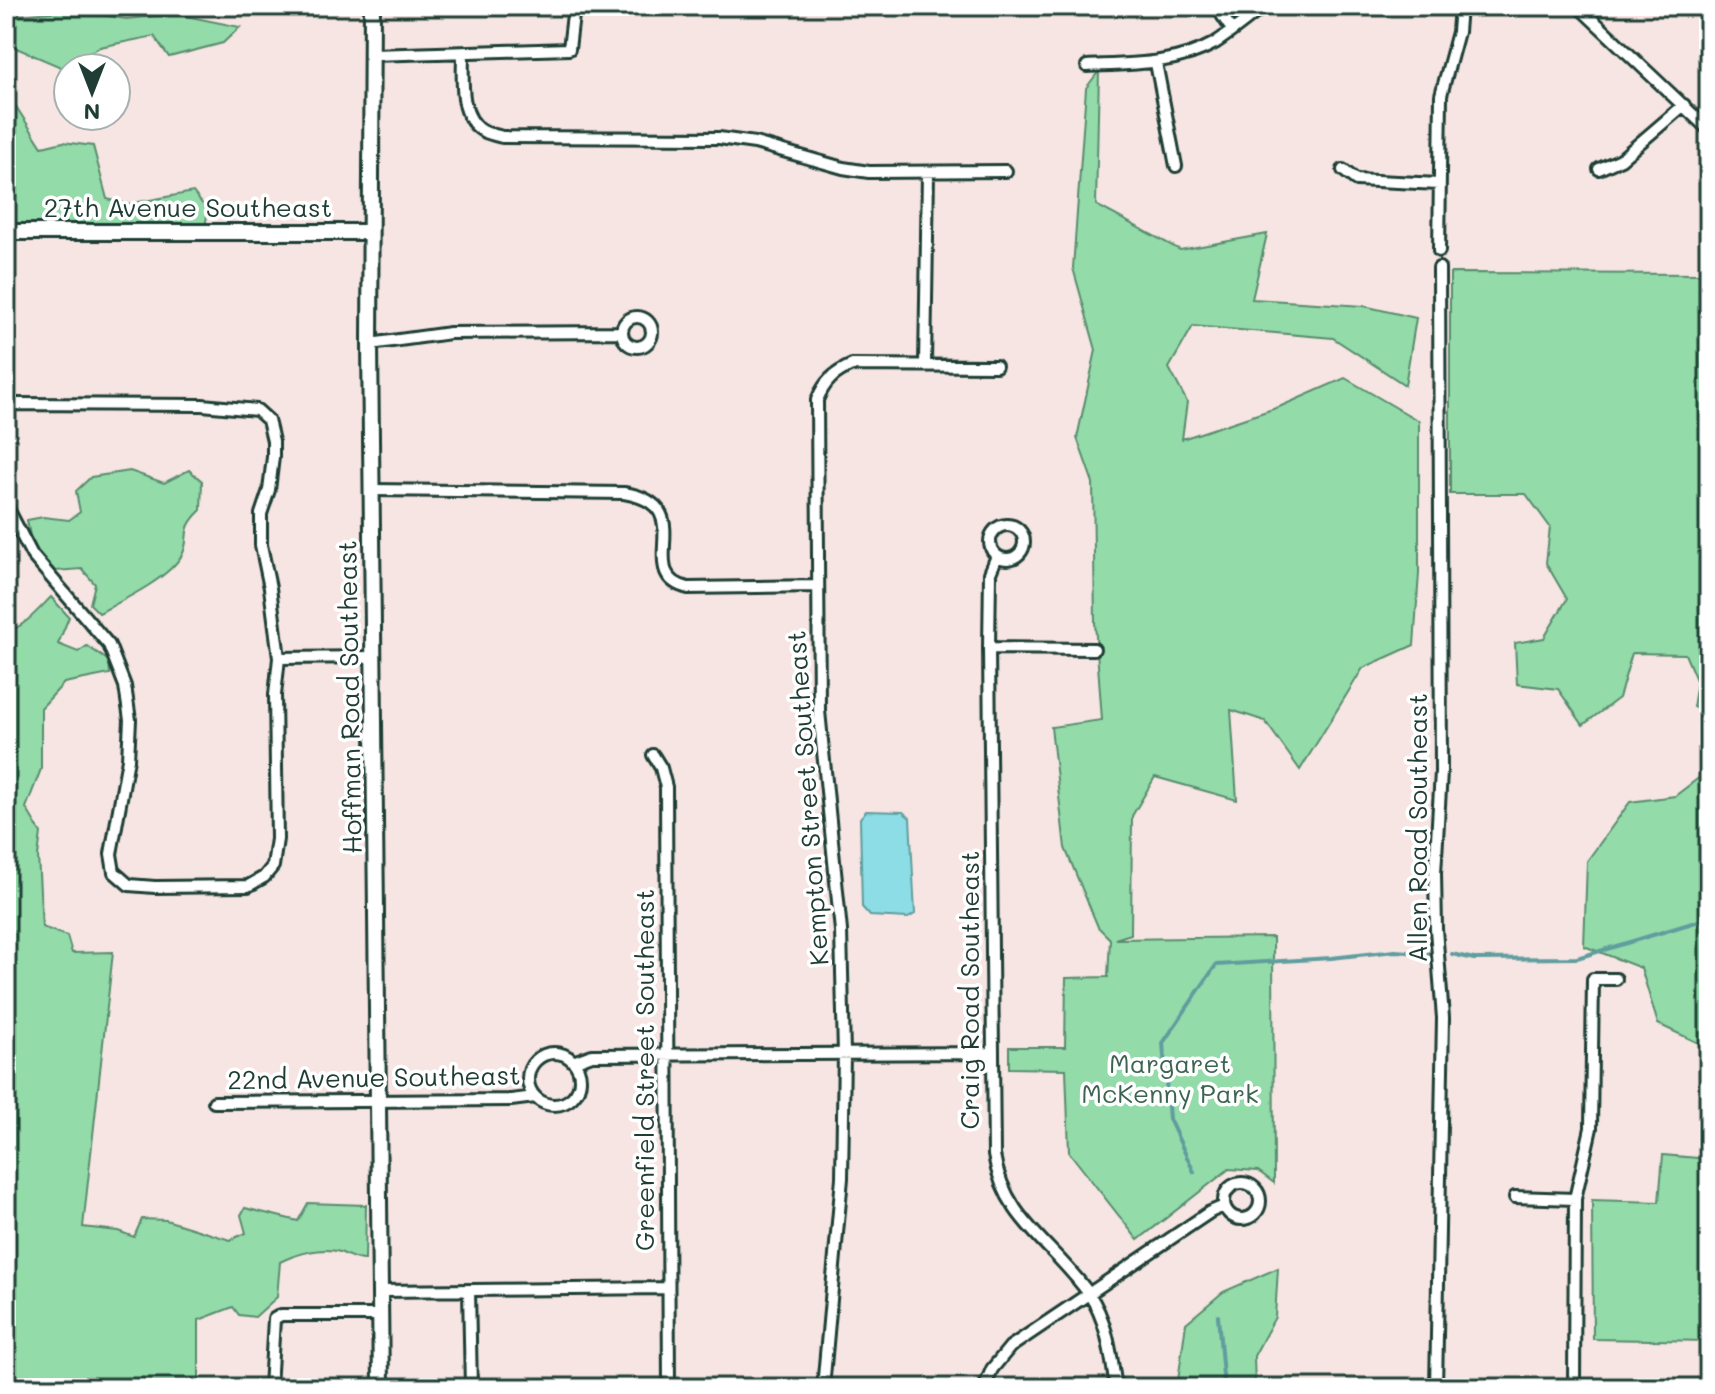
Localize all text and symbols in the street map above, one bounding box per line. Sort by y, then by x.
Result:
north arrow [52,52,132,132]
text: N [84,98,100,127]
street label: 27th Avenue Southeast [44,190,332,224]
street label: Hoffman Road Southeast [329,540,369,854]
street label: Kempton Street Southeast [778,629,836,967]
street label: Allen Road Southeast [1400,693,1434,963]
street label: Craig Road Southeast [952,850,986,1130]
street label: Greenfield Street Southeast [627,889,661,1251]
park label: Margaret McKenny Park [1081,1046,1259,1110]
street label: 22nd Avenue Southeast [227,1057,521,1097]

